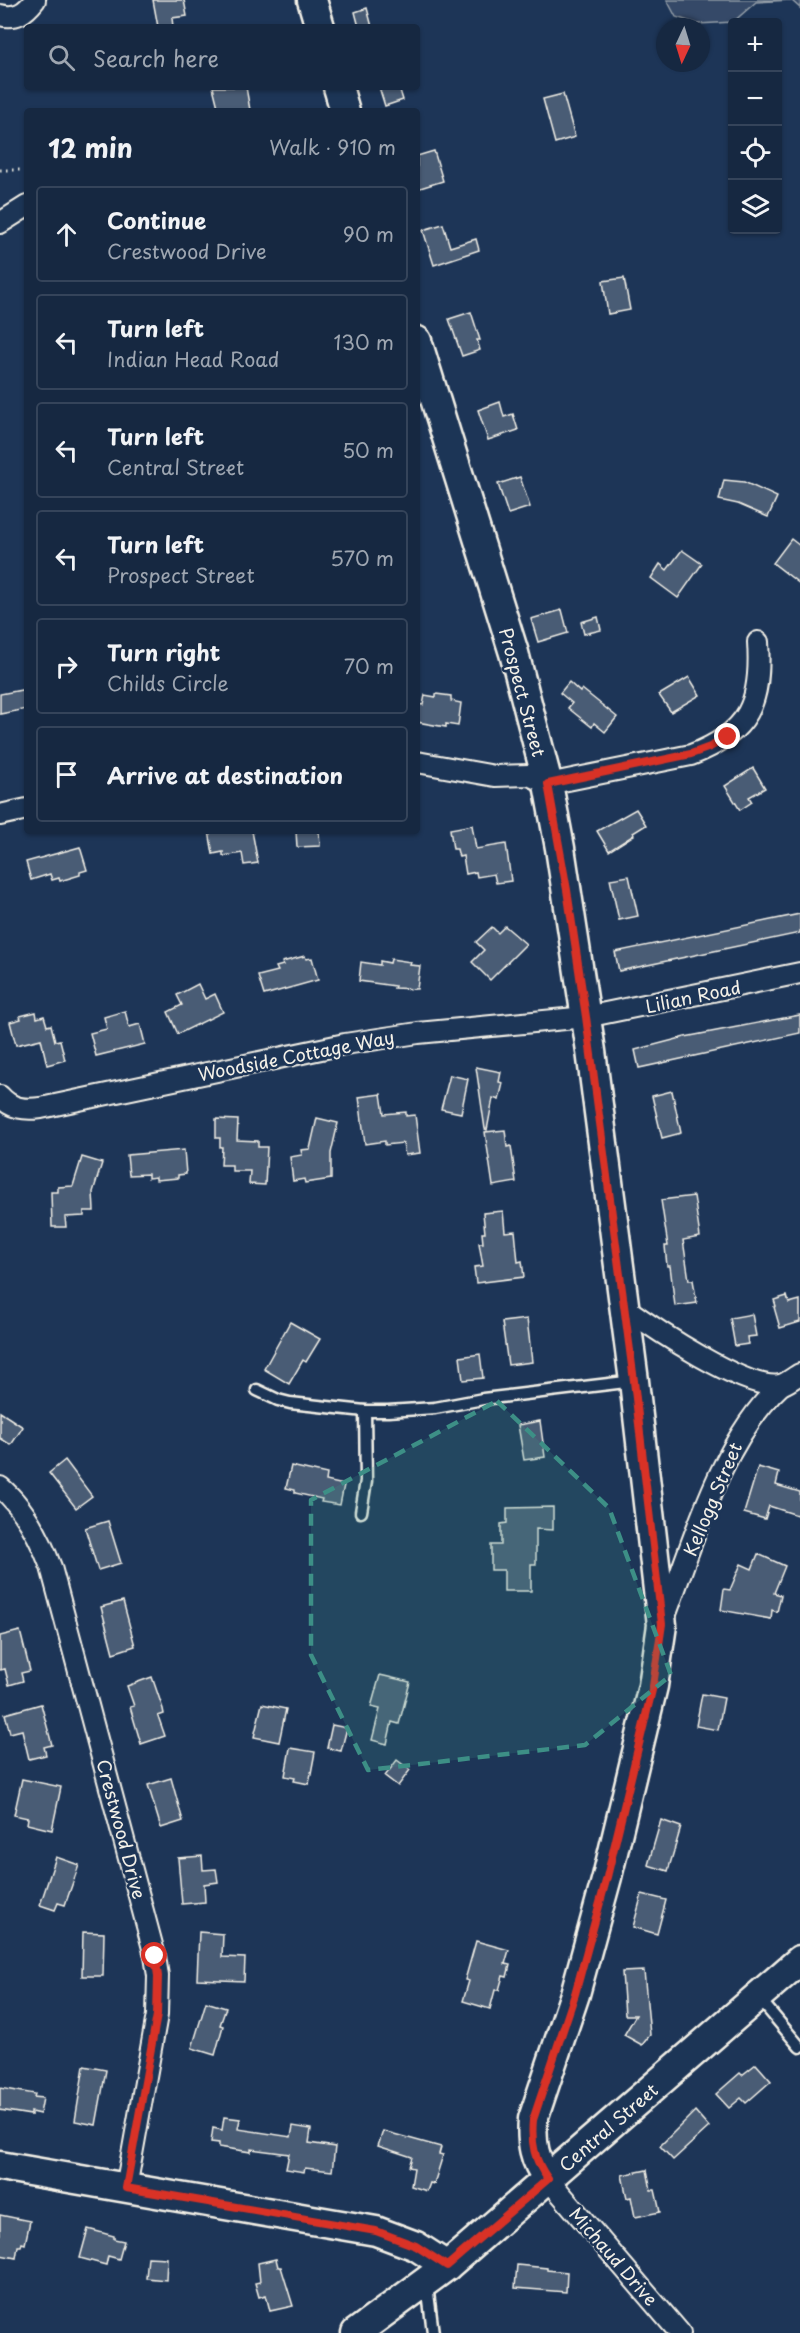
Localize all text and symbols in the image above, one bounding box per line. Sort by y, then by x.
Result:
north arrow [656,18,710,72]
map controls [728,18,782,234]
button: + [728,18,782,72]
search box [24,24,420,90]
icon: search [45,41,78,74]
text: Search here [93,41,219,74]
button: − [728,72,782,126]
button: locate [728,126,782,180]
text: 12 min [48,128,133,167]
text: Walk · 910 m [269,132,396,162]
button: layers [728,180,782,234]
text: Continue [107,203,206,236]
icon: ahead [50,218,83,251]
text: 90 m [343,219,394,249]
text: Crestwood Drive [107,236,267,266]
text: Turn left [107,311,204,344]
icon: left [50,326,83,359]
text: 130 m [334,327,394,357]
text: Indian Head Road [107,344,279,374]
text: Turn left [107,419,204,452]
icon: left [50,434,83,467]
text: 50 m [342,435,394,465]
text: Central Street [107,452,244,482]
text: Turn left [107,527,204,560]
icon: left [50,542,83,575]
text: 570 m [330,543,394,573]
text: Prospect Street [107,560,255,590]
street label: Prospect Street [493,624,553,760]
text: Turn right [107,635,220,668]
icon: right [50,650,83,683]
text: 70 m [344,651,394,681]
text: Childs Circle [107,668,229,698]
route end [714,723,740,749]
icon: arrive [50,758,83,791]
text: Arrive at destination [107,758,343,791]
street label: Lilian Road [643,973,743,1019]
street label: Woodside Cottage Way [196,1023,396,1087]
street label: Kellogg Street [676,1438,748,1560]
street label: Crestwood Drive [90,1756,154,1902]
route start [141,1942,167,1968]
street label: Central Street [553,2076,663,2178]
street label: Michaud Drive [563,2201,665,2311]

